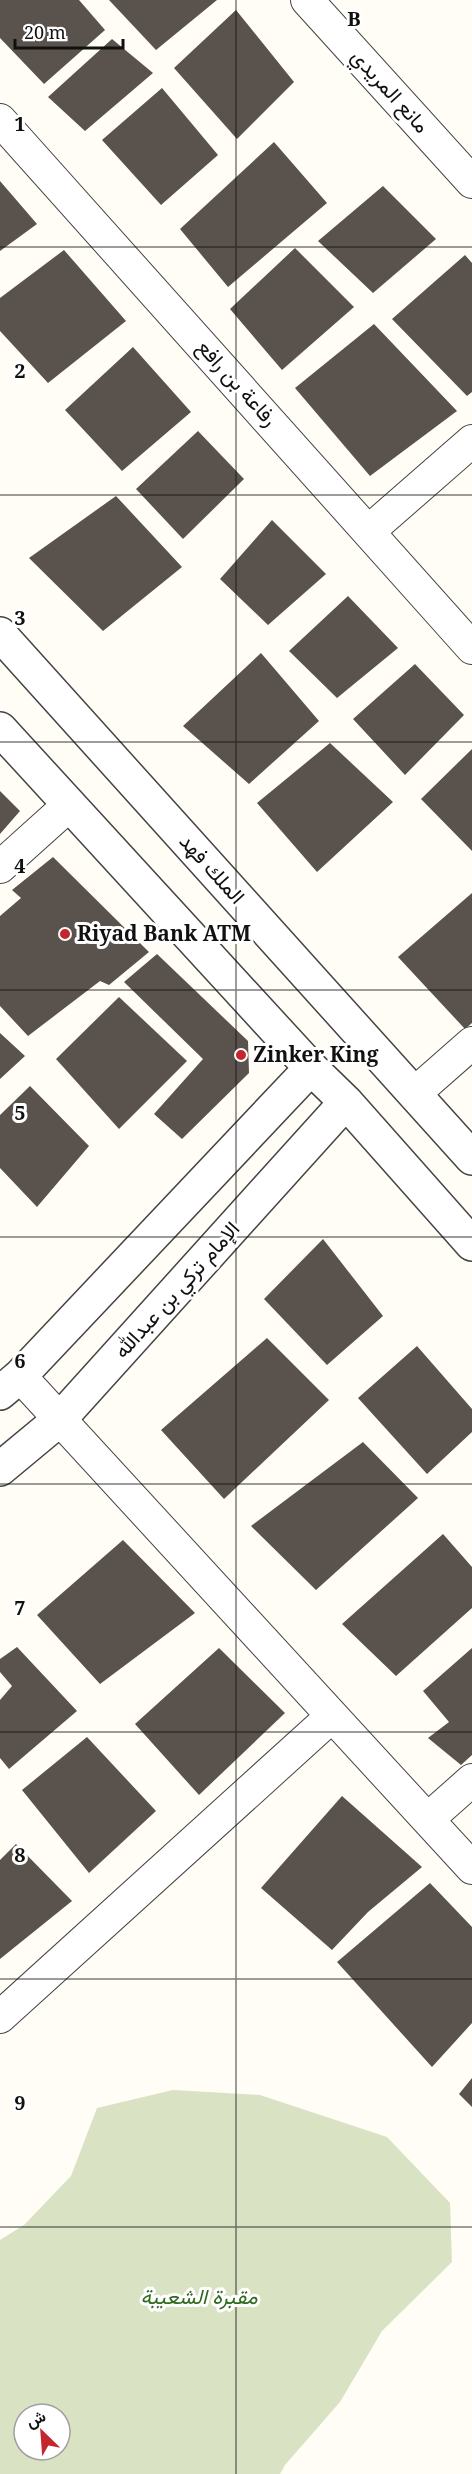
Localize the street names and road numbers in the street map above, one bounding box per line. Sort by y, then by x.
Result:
street label: مانع المريدي [342,42,436,141]
street label: رفاعة بن رافع [191,333,284,432]
street label: الملك فهد [174,827,252,909]
street label: الإمام تركي بن عبدالله [107,1215,248,1366]

